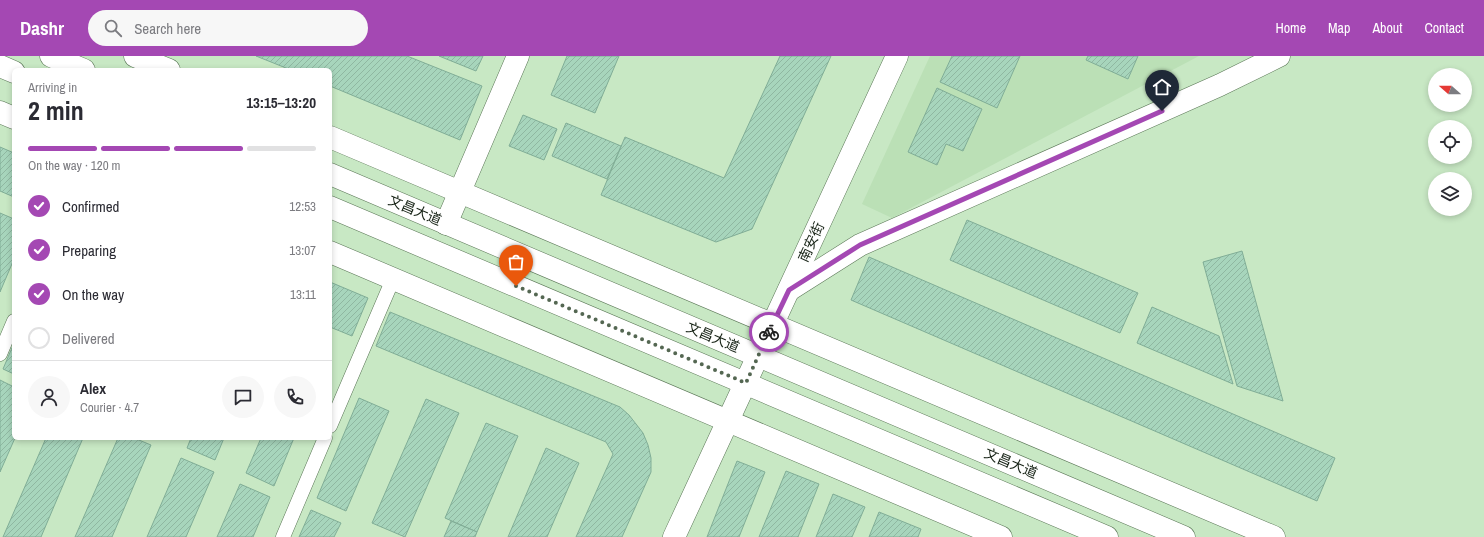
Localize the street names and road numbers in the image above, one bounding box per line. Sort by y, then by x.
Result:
street label: 文昌大道 [386,191,444,229]
street label: 南安街 [794,219,828,265]
street label: 文昌大道 [684,318,742,356]
street label: 文昌大道 [982,444,1040,482]

